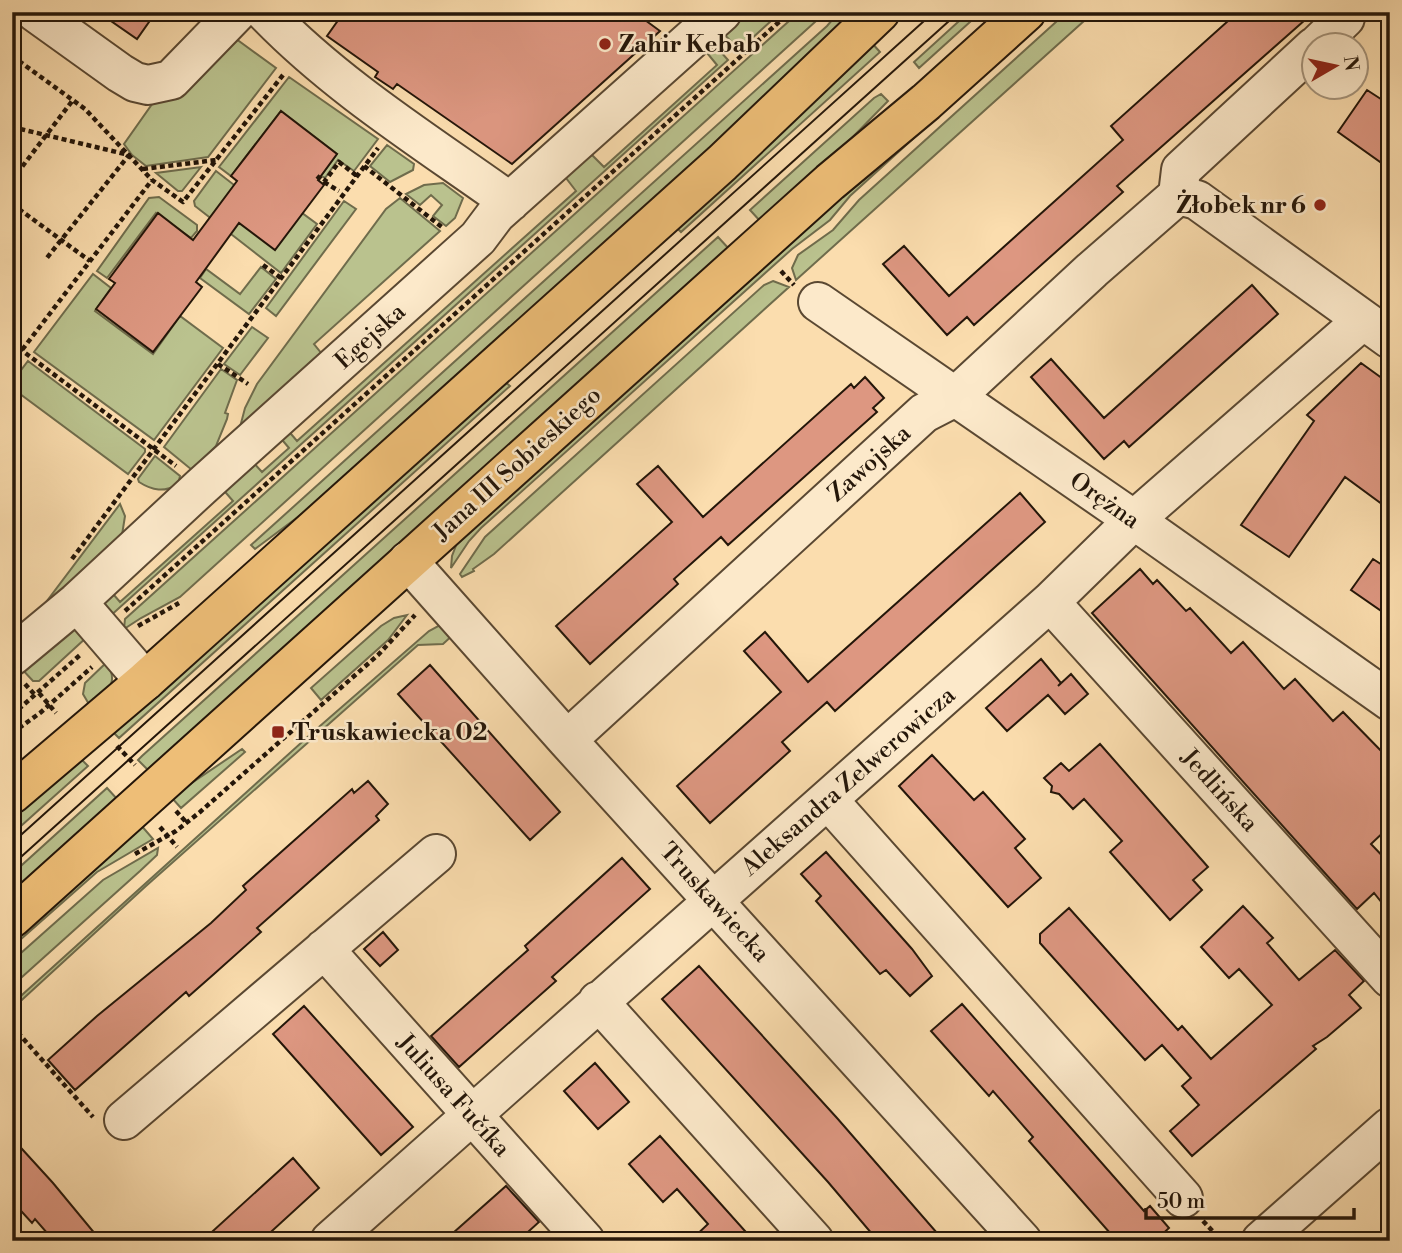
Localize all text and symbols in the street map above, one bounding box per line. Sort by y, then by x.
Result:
place label: Zahir Kebab [619,30,761,60]
north arrow [1300,32,1370,102]
marker: Zahir Kebab [597,36,613,52]
text: N [1338,54,1364,73]
place label: Żłobek nr 6 [1177,189,1306,221]
marker: Żłobek nr 6 [1312,197,1328,213]
street label: Egejska [329,297,413,376]
street label: Jana III Sobieskiego [427,380,608,548]
street label: Zawojska [822,418,918,509]
street label: Orężna [1063,466,1146,536]
street label: Aleksandra Zelwerowicza [735,680,962,884]
place label: Truskawiecka 02 [292,718,487,748]
marker: Truskawiecka 02 [270,724,286,740]
street label: Jedlińska [1174,742,1265,839]
street label: Truskawiecka [653,837,776,969]
street label: Juliusa Fučíka [390,1027,517,1164]
scale bar [1146,1176,1355,1220]
text: 50 m [1157,1189,1205,1215]

